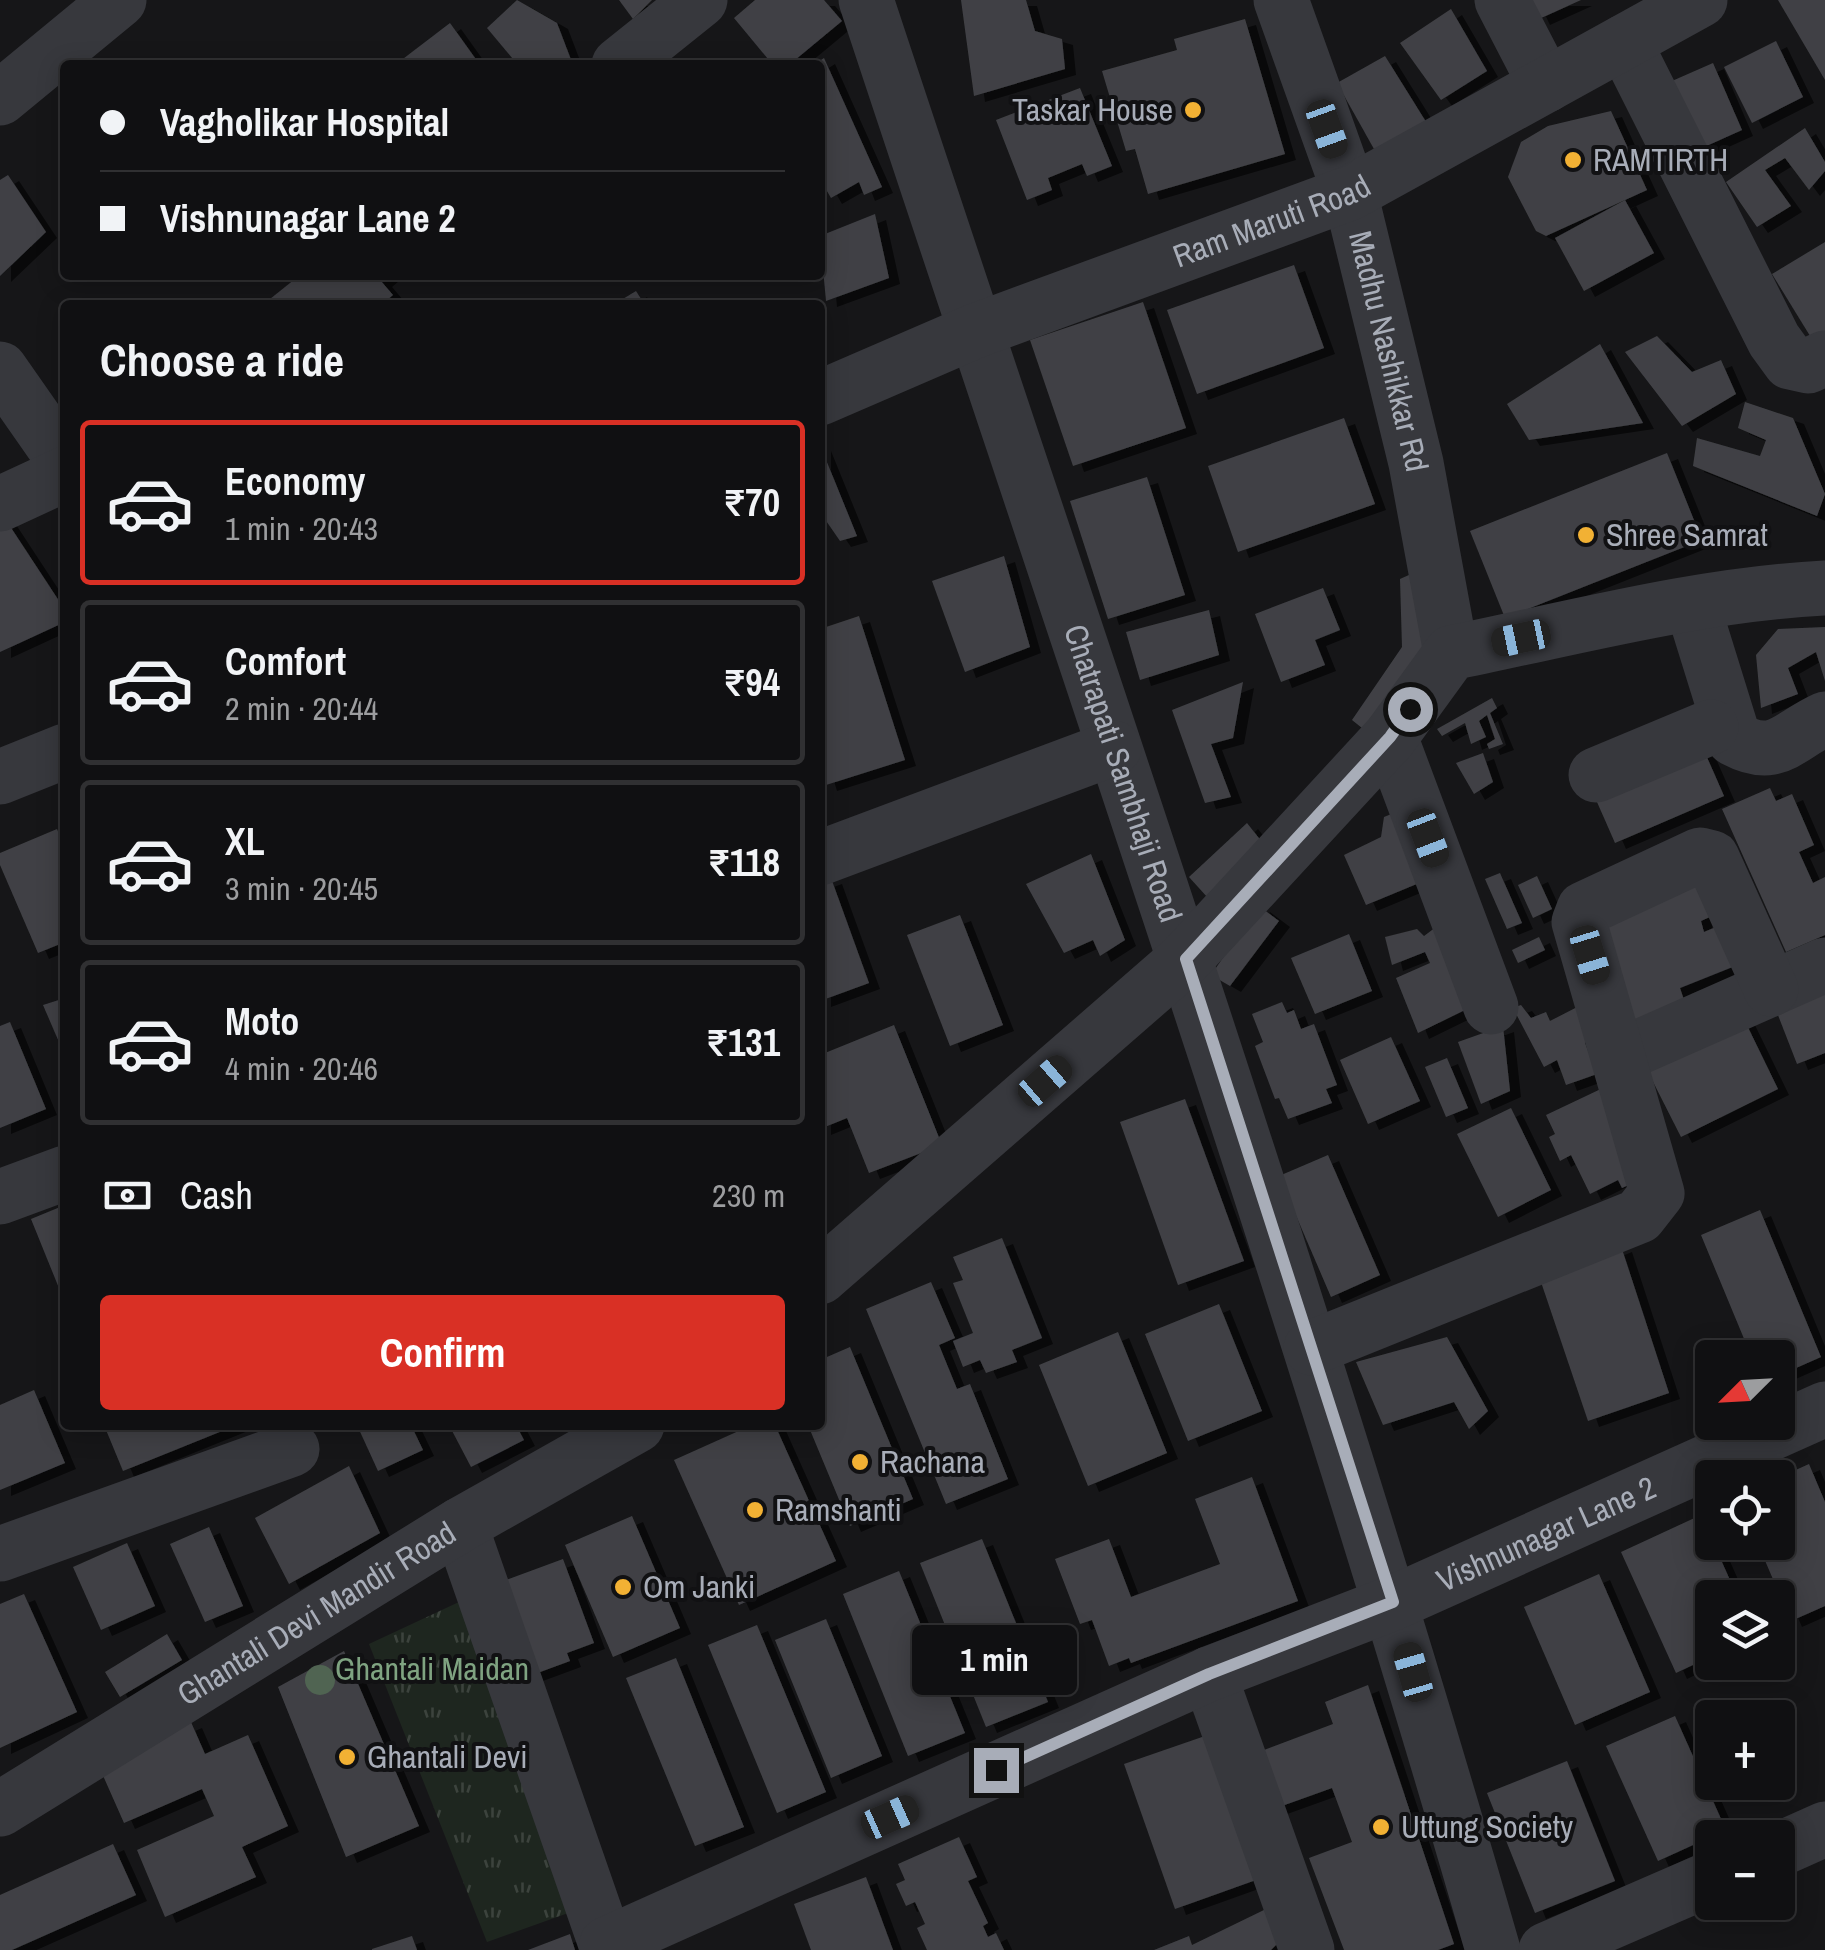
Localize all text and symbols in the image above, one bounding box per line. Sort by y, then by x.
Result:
place label: Taskar House [1012,88,1173,131]
car [1303,96,1351,162]
text: Vagholikar Hospital [160,97,449,148]
marker: Taskar House [1182,99,1204,121]
place label: RAMTIRTH [1593,138,1728,181]
marker: RAMTIRTH [1562,149,1584,171]
street label: Ram Maruti Road [1167,164,1378,277]
text: Vishnunagar Lane 2 [160,193,456,244]
street label: Madhu Nashikkar Rd [1339,226,1439,475]
text: Choose a ride [100,329,344,390]
text: Economy [225,456,365,507]
icon: car [105,458,195,548]
text: ₹70 [723,477,780,528]
text: 1 min · 20:43 [225,507,378,550]
place label: Shree Samrat [1606,513,1768,556]
marker: Shree Samrat [1575,524,1597,546]
car [1489,617,1553,659]
street label: Chatrapati Sambhaji Road [1054,619,1193,927]
text: Comfort [225,636,346,687]
icon: car [105,638,195,728]
text: ₹94 [723,657,780,708]
text: 2 min · 20:44 [225,687,378,730]
route start [1388,687,1433,732]
car [1403,805,1453,871]
text: XL [225,816,265,867]
icon: car [105,818,195,908]
text: ₹118 [708,837,780,888]
text: 3 min · 20:45 [225,867,378,910]
car [1567,922,1613,988]
text: Moto [225,996,299,1047]
icon: car [105,998,195,1088]
text: ₹131 [706,1017,780,1068]
text: 4 min · 20:46 [225,1047,378,1090]
car [1013,1050,1077,1112]
icon: cash [100,1168,155,1223]
text: Cash [180,1170,253,1221]
text: 230 m [712,1174,785,1217]
button: Confirm [100,1295,785,1410]
north arrow [1695,1340,1795,1440]
map controls [1695,1340,1795,1920]
place label: Rachana [880,1440,985,1483]
marker: Rachana [849,1451,871,1473]
button: locate [1695,1460,1795,1560]
street label: Vishnunagar Lane 2 [1430,1466,1662,1602]
place label: Ramshanti [775,1488,902,1531]
marker: Ramshanti [744,1499,766,1521]
street label: Ghantali Devi Mandir Road [169,1511,463,1715]
place label: Om Janki [643,1565,755,1608]
marker: Om Janki [612,1576,634,1598]
button: layers [1695,1580,1795,1680]
callout: 1 min [914,1625,1078,1695]
text: 1 min [960,1638,1029,1681]
car [1390,1639,1436,1705]
park label: Ghantali Maidan [335,1647,529,1690]
button: + [1695,1700,1795,1800]
place label: Ghantali Devi [367,1735,527,1778]
marker: Ghantali Devi [336,1746,358,1768]
route end [974,1748,1019,1793]
car [856,1791,924,1843]
place label: Uttung Society [1401,1805,1573,1848]
marker: Uttung Society [1370,1816,1392,1838]
button: − [1695,1820,1795,1920]

